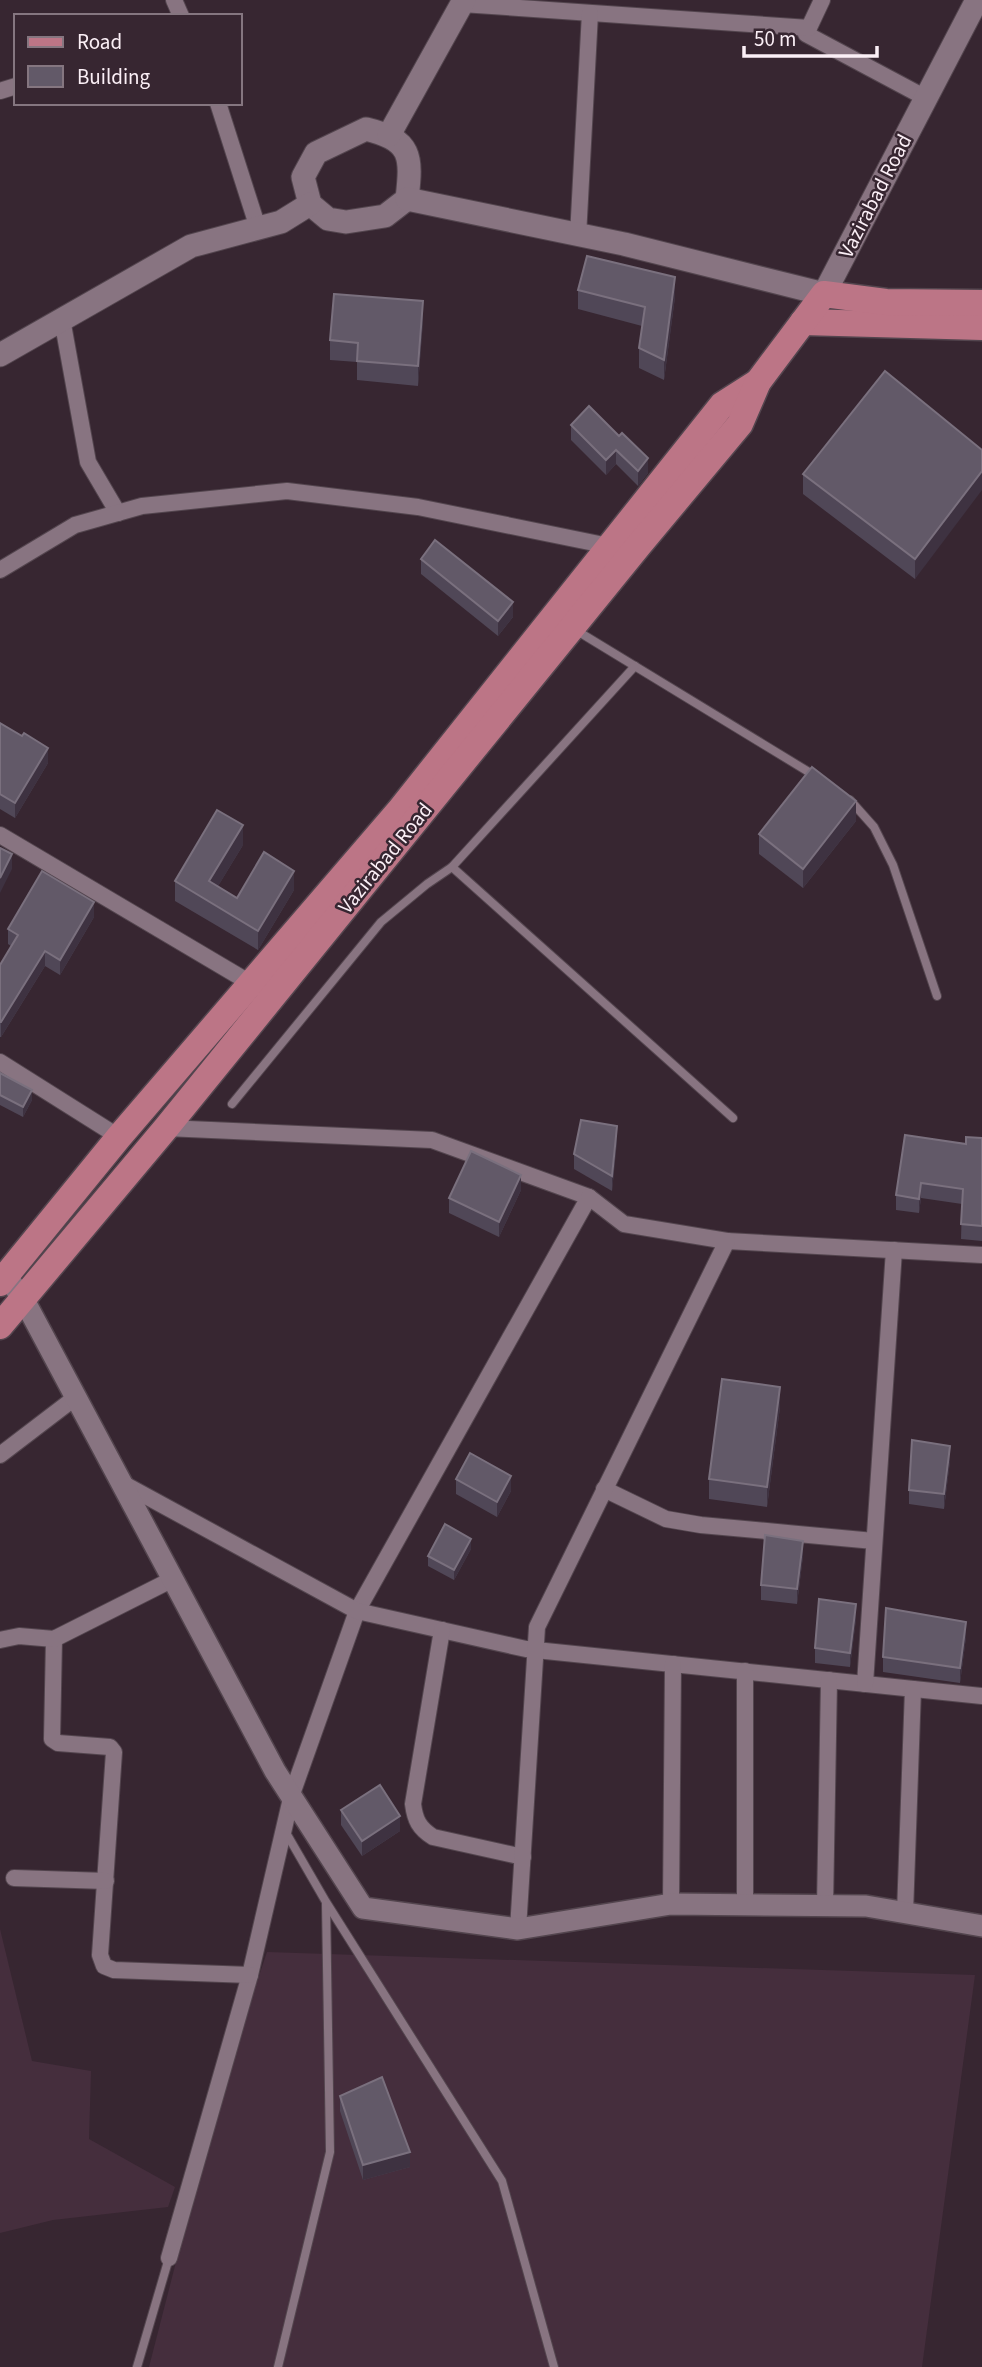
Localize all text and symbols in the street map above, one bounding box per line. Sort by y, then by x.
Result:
legend [14,14,242,105]
scale bar [744,14,877,58]
text: 50 m [754,24,796,54]
text: Road [77,27,122,57]
text: Building [77,62,151,92]
street label: Vazirabad Road [831,129,919,263]
street label: Vazirabad Road [331,796,439,920]

